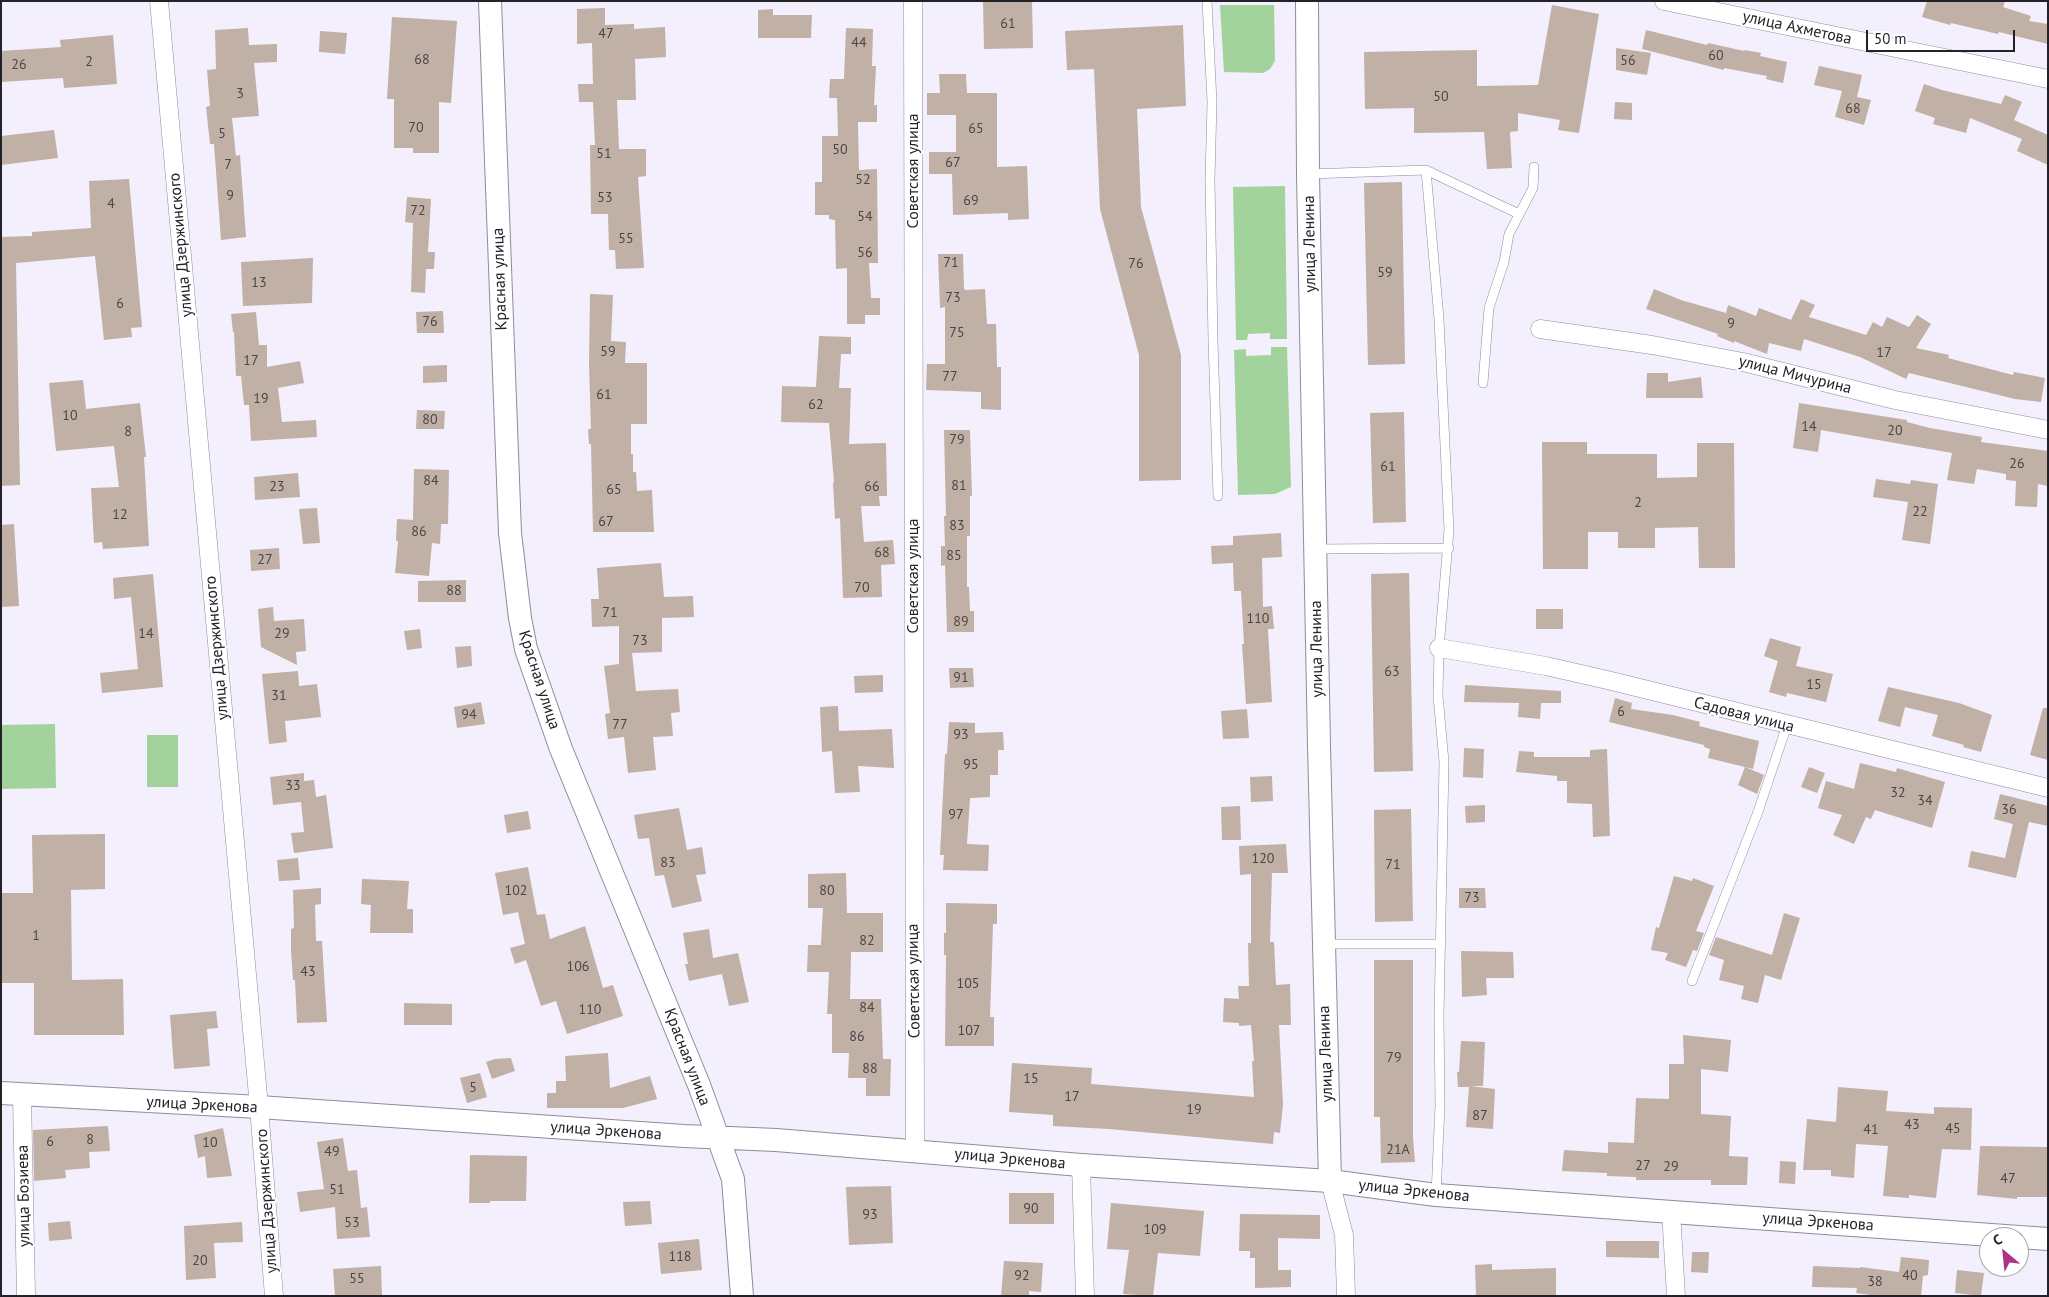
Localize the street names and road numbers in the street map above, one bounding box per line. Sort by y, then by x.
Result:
street label: улица Ахметова [1741,7,1853,49]
street label: Советская улица [903,114,923,228]
street label: улица Дзержинского [165,172,197,318]
street label: улица Ленина [1300,195,1320,293]
street label: Красная улица [489,227,511,331]
street label: улица Мичурина [1737,352,1853,398]
street label: Советская улица [903,519,923,633]
street label: улица Дзержинского [201,575,233,721]
street label: улица Ленина [1307,600,1327,698]
street label: Красная улица [514,628,564,732]
street label: Садовая улица [1692,693,1796,737]
street label: Советская улица [903,923,925,1039]
street label: улица Ленина [1315,1005,1337,1103]
street label: Красная улица [660,1006,714,1108]
street label: улица Эркенова [146,1092,258,1118]
street label: улица Эркенова [550,1118,662,1144]
street label: улица Дзержинского [252,1128,282,1274]
street label: улица Бозиева [14,1145,34,1247]
street label: улица Эркенова [954,1145,1066,1173]
street label: улица Эркенова [1357,1176,1471,1206]
street label: улица Эркенова [1762,1209,1874,1235]

